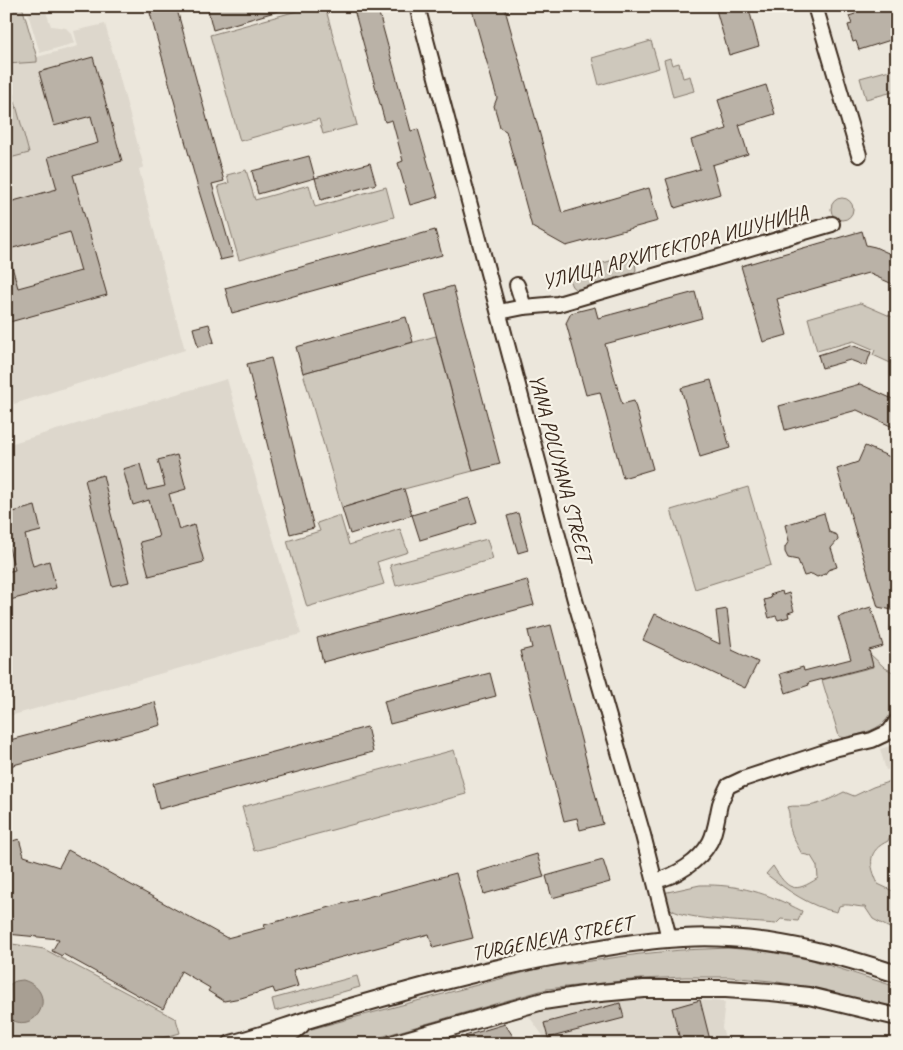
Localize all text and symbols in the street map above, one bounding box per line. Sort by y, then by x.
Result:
street label: УЛИЦА АРХИТЕКТОРА ИШУНИНА [539,199,811,295]
street label: YANA POLUYANA STREET [523,371,600,569]
street label: TURGENEVA STREET [470,909,640,966]

